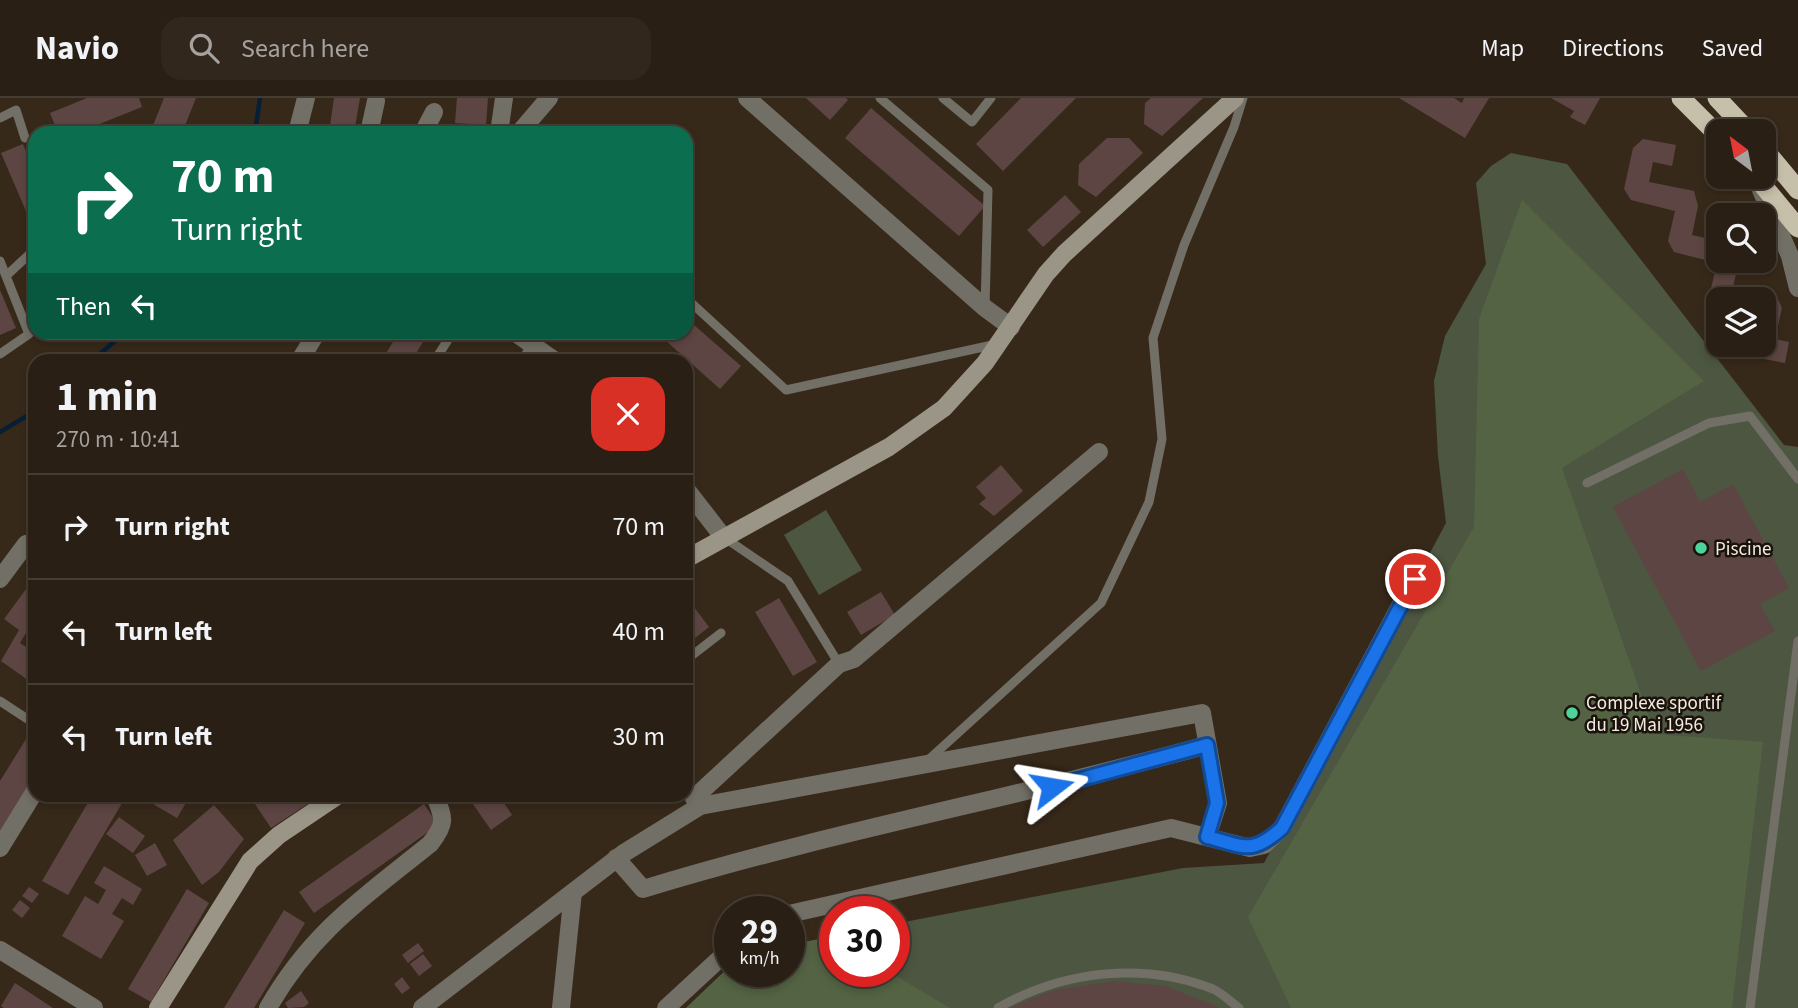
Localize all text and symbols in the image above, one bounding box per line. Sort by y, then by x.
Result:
search box [161,17,651,80]
text: Navio [35,25,119,72]
icon: search [185,29,223,67]
text: Search here [241,30,369,67]
text: Map [1481,31,1524,66]
text: Directions [1562,31,1664,66]
text: Saved [1702,31,1763,66]
north arrow [1706,119,1776,189]
map controls [1706,119,1776,357]
text: 70 m [171,142,275,212]
icon: right [56,154,147,245]
button: search [1706,203,1776,273]
text: Turn right [171,207,302,253]
icon: left [125,287,163,325]
button: layers [1706,287,1776,357]
text: Then [56,288,111,325]
text: 1 min [56,367,158,427]
button: close [591,377,665,451]
text: 270 m · 10:41 [56,423,180,456]
icon: right [56,508,94,546]
text: Turn right [115,508,230,545]
text: 70 m [612,508,665,545]
place label: Piscine [1715,536,1772,563]
marker: Piscine [1693,540,1709,556]
pin [1385,549,1445,609]
icon: arrive [1396,560,1434,598]
icon: left [56,613,94,651]
text: Turn left [115,613,212,650]
text: 40 m [612,613,665,650]
place label: Complexe sportif du 19 Mai 1956 [1586,690,1722,739]
marker: Complexe sportif du 19 Mai 1956 [1564,705,1580,721]
icon: left [56,718,94,756]
text: Turn left [115,718,212,755]
text: 30 m [612,718,665,755]
position arrow [1015,750,1089,824]
speed limit sign: 30 [819,896,910,987]
text: 29 [741,907,778,957]
text: km/h [740,946,779,971]

